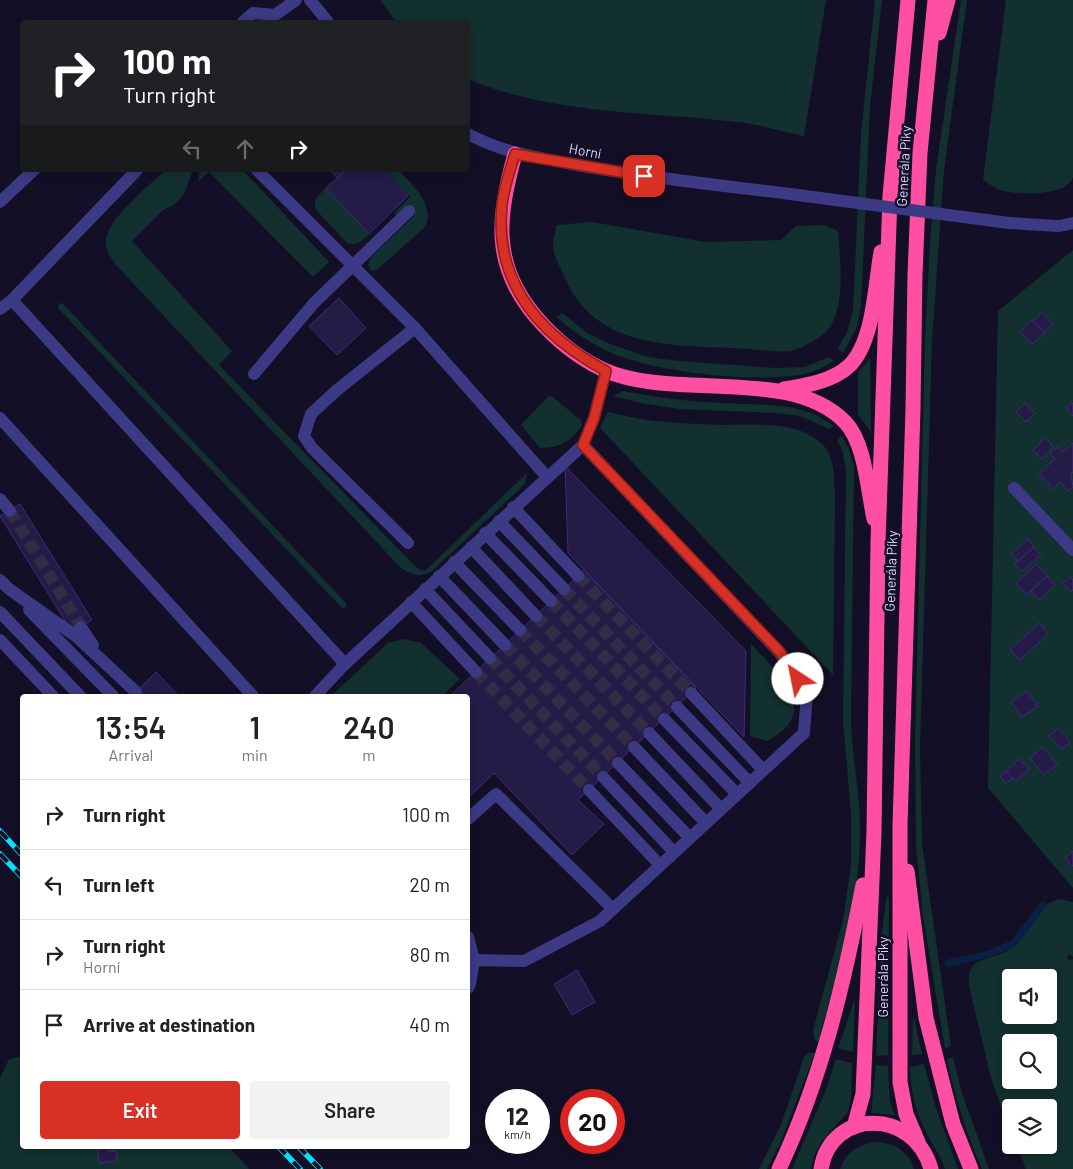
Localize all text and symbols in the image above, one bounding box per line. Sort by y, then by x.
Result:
text: 100 m [123,39,212,81]
icon: right [40,40,105,105]
text: Turn right [123,81,216,107]
street label: Generála Píky [893,125,914,207]
icon: left [178,135,206,163]
icon: ahead [231,135,259,163]
icon: right [284,135,312,163]
street label: Horní [568,139,603,162]
pin [623,155,665,197]
icon: arrive [630,162,658,190]
street label: Generála Píky [881,530,900,612]
position arrow [771,652,823,704]
text: 13:54 [96,709,166,745]
text: 1 [249,709,260,745]
text: 240 [343,709,394,745]
text: Arrival [109,745,153,764]
text: min [242,745,268,764]
text: m [362,745,375,764]
icon: right [40,801,68,829]
text: Turn right [83,803,165,826]
text: 100 m [402,803,450,826]
icon: left [40,871,68,899]
text: Turn left [83,873,154,896]
text: 20 m [410,873,450,896]
text: Turn right [83,934,165,957]
street label: Generála Píky [874,936,891,1018]
icon: right [40,941,68,969]
text: 80 m [410,943,450,966]
text: Horní [83,957,120,976]
map controls [1002,969,1057,1154]
button: sound [1002,969,1057,1024]
icon: arrive [40,1011,68,1039]
text: Arrive at destination [83,1013,255,1036]
text: 40 m [409,1013,450,1036]
button: search [1002,1034,1057,1089]
button: Exit [40,1081,240,1139]
button: Share [250,1081,450,1139]
speed limit sign: 20 [560,1089,625,1154]
button: layers [1002,1099,1057,1154]
text: 12 [506,1100,529,1130]
text: km/h [504,1127,531,1141]

